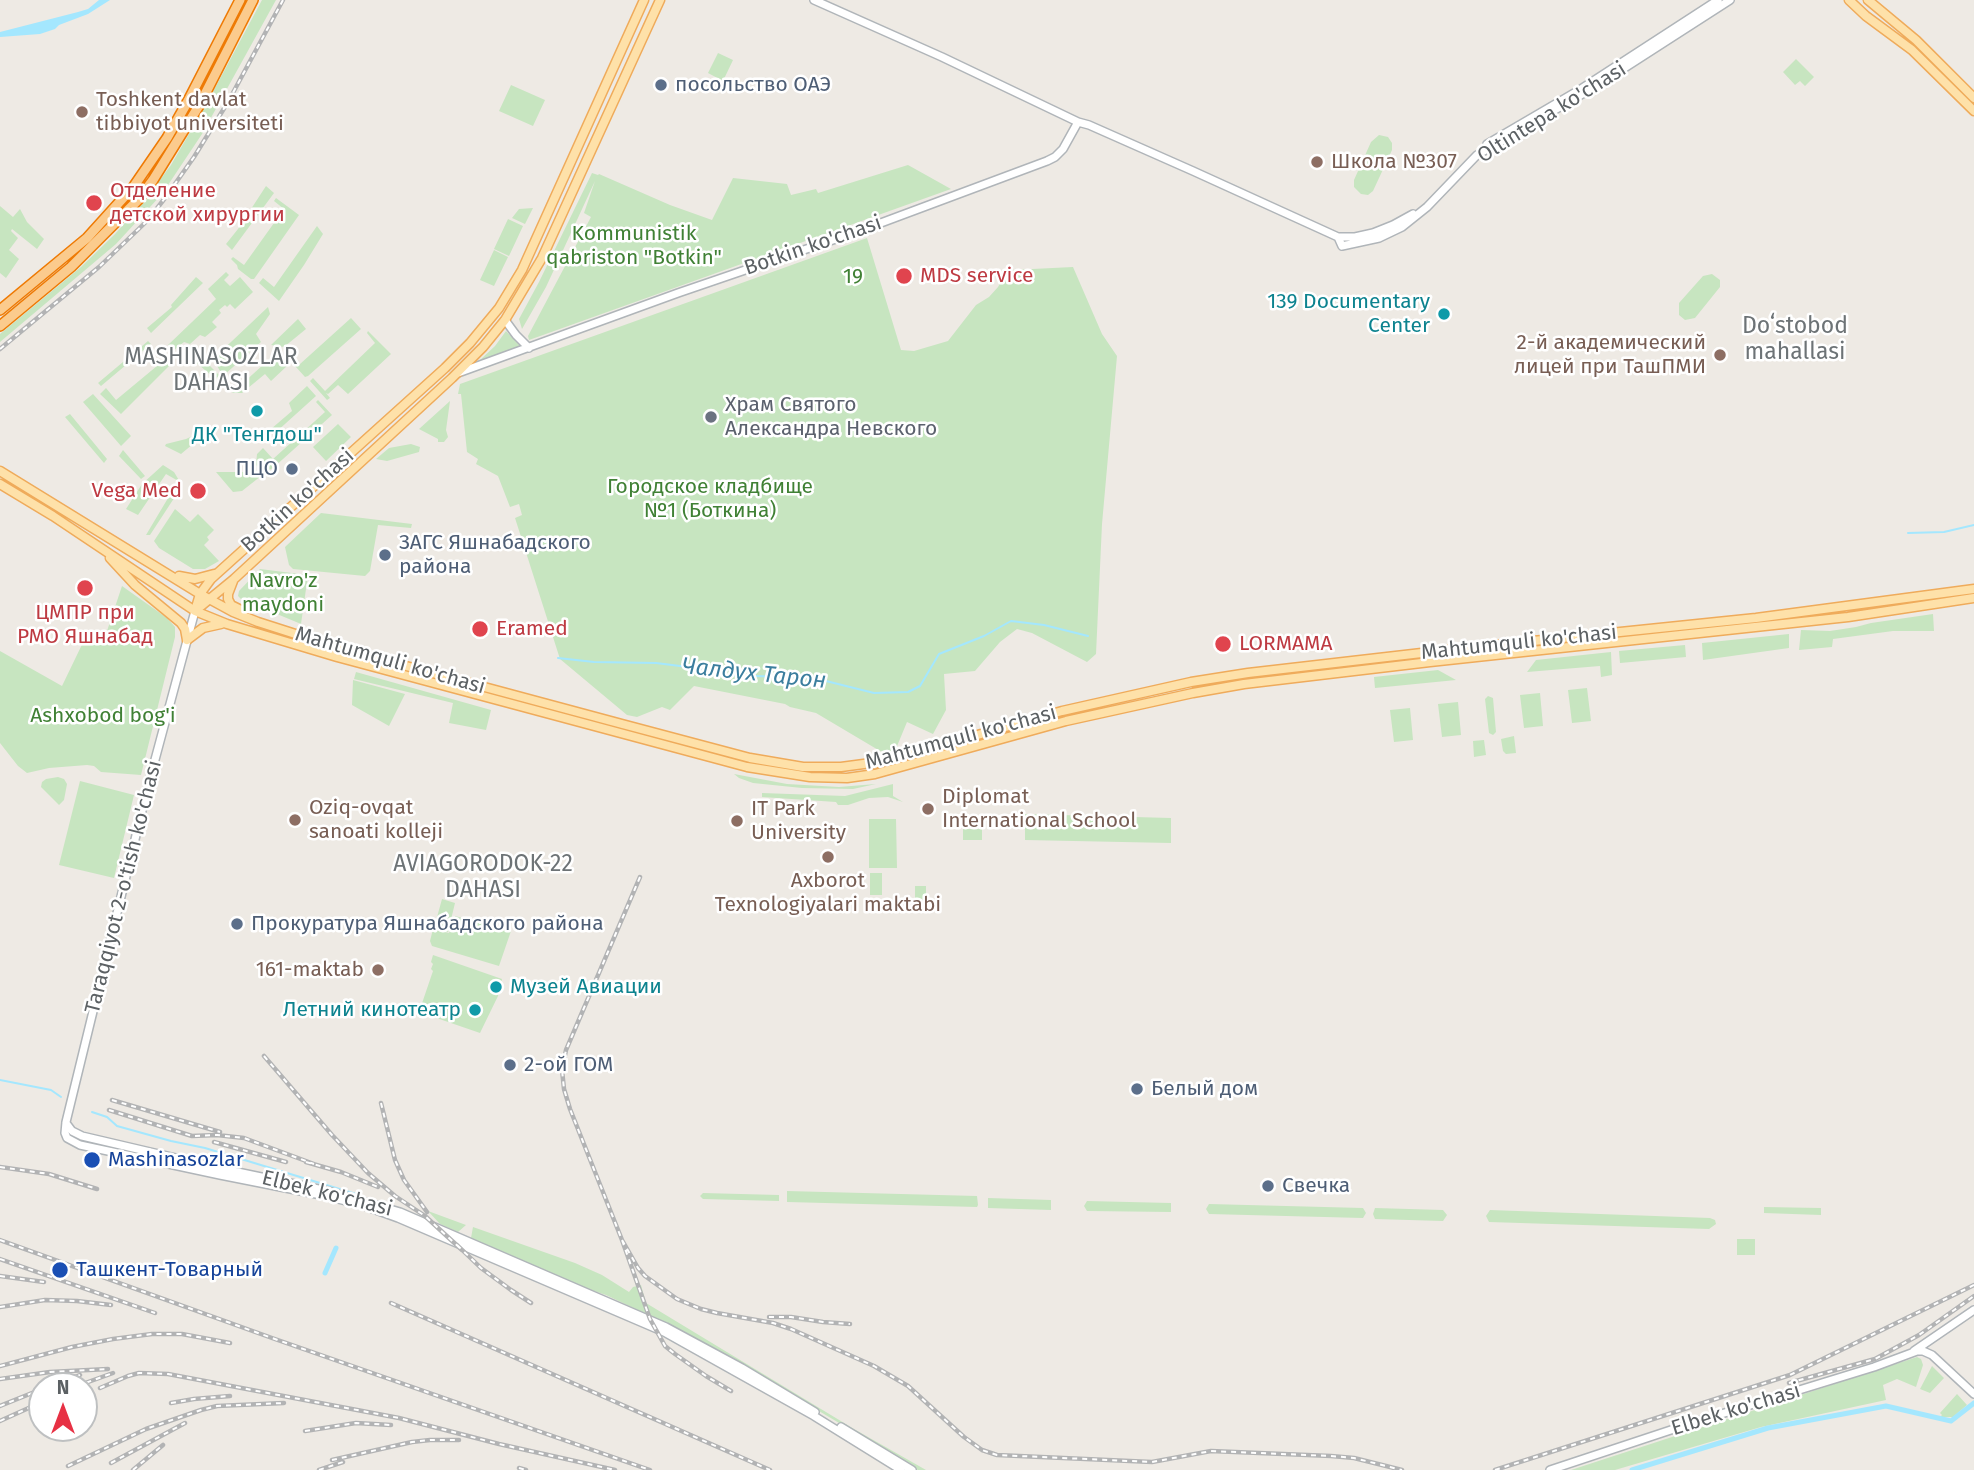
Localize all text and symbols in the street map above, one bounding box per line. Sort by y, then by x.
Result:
street label: Oltintepa ko'chasi [1473,57,1631,169]
place label: посольство ОАЭ [675,72,831,98]
marker: посольство ОАЭ [653,77,669,93]
place label: Toshkent davlat tibbiyot universiteti [96,87,284,137]
marker: Toshkent davlat tibbiyot universiteti [74,104,90,120]
place label: Школа №307 [1331,149,1457,175]
marker: Школа №307 [1309,154,1325,170]
place label: Отделение детской хирургии [110,178,285,228]
marker: Отделение детской хирургии [84,193,104,213]
street label: Botkin ko'chasi [741,211,885,281]
park label: Kommunistik qabriston "Botkin" [546,221,722,271]
place label: MDS service [920,263,1034,289]
park label: 19 [843,264,863,290]
marker: MDS service [894,266,914,286]
place label: 139 Documentary Center [1267,289,1430,339]
marker: 139 Documentary Center [1436,306,1452,322]
district label: Doʻstobod mahallasi [1737,313,1853,367]
place label: 2-й академический лицей при ТашПМИ [1514,330,1706,380]
district label: MASHINASOZLAR DAHASI [113,344,309,398]
marker: 2-й академический лицей при ТашПМИ [1712,347,1728,363]
place label: Храм Святого Александра Невского [725,392,937,442]
marker: ДК "Тенгдош" [249,403,265,419]
marker: Храм Святого Александра Невского [703,409,719,425]
place label: ДК "Тенгдош" [192,422,322,448]
street label: Botkin ko'chasi [236,444,360,558]
place label: ПЦО [236,456,278,482]
marker: ПЦО [284,461,300,477]
park label: Городское кладбище №1 (Боткина) [607,474,813,524]
place label: Vega Med [92,478,182,504]
marker: Vega Med [188,481,208,501]
place label: ЗАГС Яшнабадского района [399,530,591,580]
marker: ЗАГС Яшнабадского района [377,547,393,563]
park label: Navro'z maydoni [242,568,324,618]
marker: ЦМПР при РМО Яшнабад [75,578,95,598]
place label: ЦМПР при РМО Яшнабад [17,600,153,650]
place label: Eramed [496,616,568,642]
marker: Eramed [470,619,490,639]
street label: Mahtumquli ko'chasi [1420,620,1618,666]
street label: Mahtumquli ko'chasi [292,622,488,700]
place label: LORMAMA [1239,631,1332,657]
marker: LORMAMA [1213,634,1233,654]
water label: Чалдух Тарон [680,653,828,695]
street label: Mahtumquli ko'chasi [863,700,1059,776]
park label: Ashxobod bog'i [30,703,176,729]
street label: Taraqqiyot 2-o'tish ko'chasi [80,758,168,1016]
place label: Diplomat International School [942,784,1137,834]
place label: Oziq-ovqat sanoati kolleji [309,795,443,845]
place label: IT Park University [751,796,846,846]
marker: Diplomat International School [920,801,936,817]
marker: Oziq-ovqat sanoati kolleji [287,812,303,828]
marker: IT Park University [729,813,745,829]
marker: Axborot Texnologiyalari maktabi [820,849,836,865]
district label: AVIAGORODOK-22 DAHASI [381,851,585,905]
place label: Axborot Texnologiyalari maktabi [715,868,941,918]
place label: Прокуратура Яшнабадского района [251,911,604,937]
marker: Прокуратура Яшнабадского района [229,916,245,932]
place label: 161-maktab [256,957,364,983]
marker: 161-maktab [370,962,386,978]
place label: Музей Авиации [510,974,662,1000]
marker: Музей Авиации [488,979,504,995]
place label: Летний кинотеатр [283,997,461,1023]
marker: Летний кинотеатр [467,1002,483,1018]
place label: 2-ой ГОМ [524,1052,613,1078]
marker: 2-ой ГОМ [502,1057,518,1073]
place label: Белый дом [1151,1076,1258,1102]
marker: Белый дом [1129,1081,1145,1097]
place label: Mashinasozlar [108,1147,244,1173]
marker: Mashinasozlar [82,1150,102,1170]
street label: Elbek ko'chasi [259,1166,395,1222]
place label: Свечка [1282,1173,1350,1199]
marker: Свечка [1260,1178,1276,1194]
place label: Ташкент-Товарный [76,1257,263,1283]
marker: Ташкент-Товарный [50,1260,70,1280]
north arrow [28,1372,98,1442]
text: N [57,1376,69,1399]
street label: Elbek ko'chasi [1668,1378,1804,1442]

